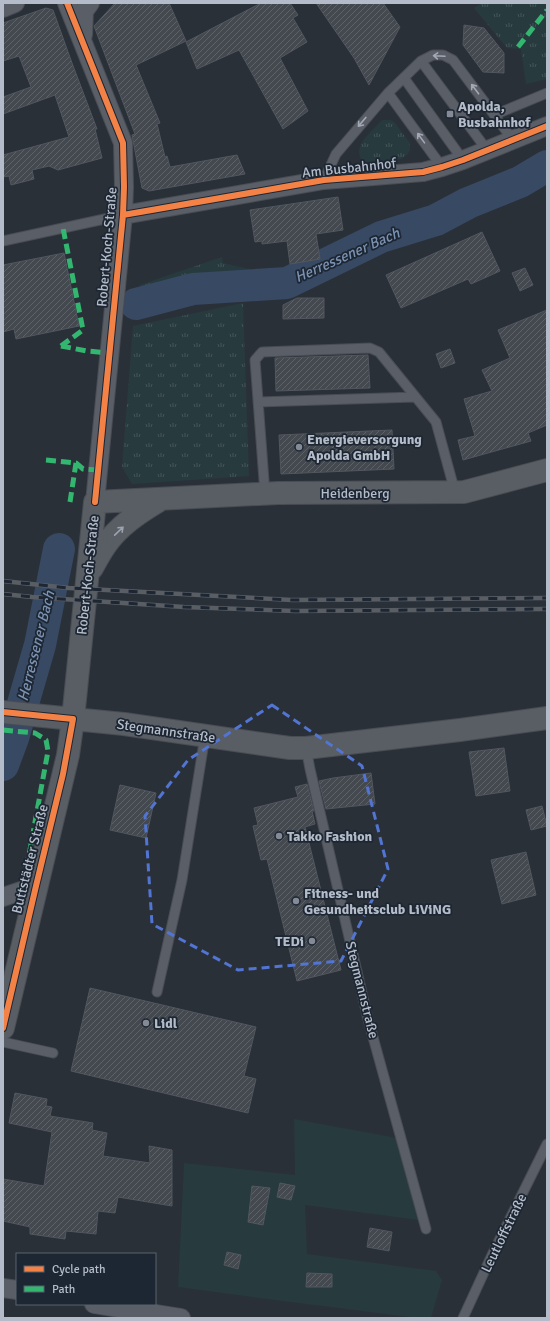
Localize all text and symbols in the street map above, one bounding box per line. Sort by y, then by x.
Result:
one-way arrow [433,52,446,60]
one-way arrow [471,84,480,95]
place label: Apolda, Busbahnhof [458,98,531,131]
marker: Apolda, Busbahnhof [445,109,455,119]
one-way arrow [358,117,367,128]
one-way arrow [417,133,425,144]
street label: Am Busbahnhof [301,154,398,181]
street label: Robert-Koch-Straße [93,186,121,308]
water label: Herressener Bach [292,223,403,286]
place label: Energieversorgung Apolda GmbH [307,431,422,464]
marker: Energieversorgung Apolda GmbH [294,442,304,452]
street label: Heidenberg [320,485,390,502]
street label: Robert-Koch-Straße [73,514,103,636]
one-way arrow [114,526,124,536]
water label: Herressener Bach [14,588,59,703]
street label: Stegmannstraße [116,716,216,746]
street label: Buttstädter Straße [8,803,52,915]
place label: Takko Fashion [287,828,373,845]
marker: Takko Fashion [274,831,284,841]
place label: Fitness- und Gesundheitsclub LiViNG [304,885,451,918]
marker: Fitness- und Gesundheitsclub LiViNG [291,896,301,906]
place label: TEDi [275,933,304,950]
marker: TEDi [307,936,317,946]
street label: Stegmannstraße [342,940,382,1040]
place label: Lidl [154,1015,178,1032]
marker: Lidl [141,1018,151,1028]
street label: Leutloffstraße [478,1191,530,1275]
legend [16,1253,156,1305]
text: Cycle path [52,1262,105,1277]
text: Path [52,1282,75,1297]

